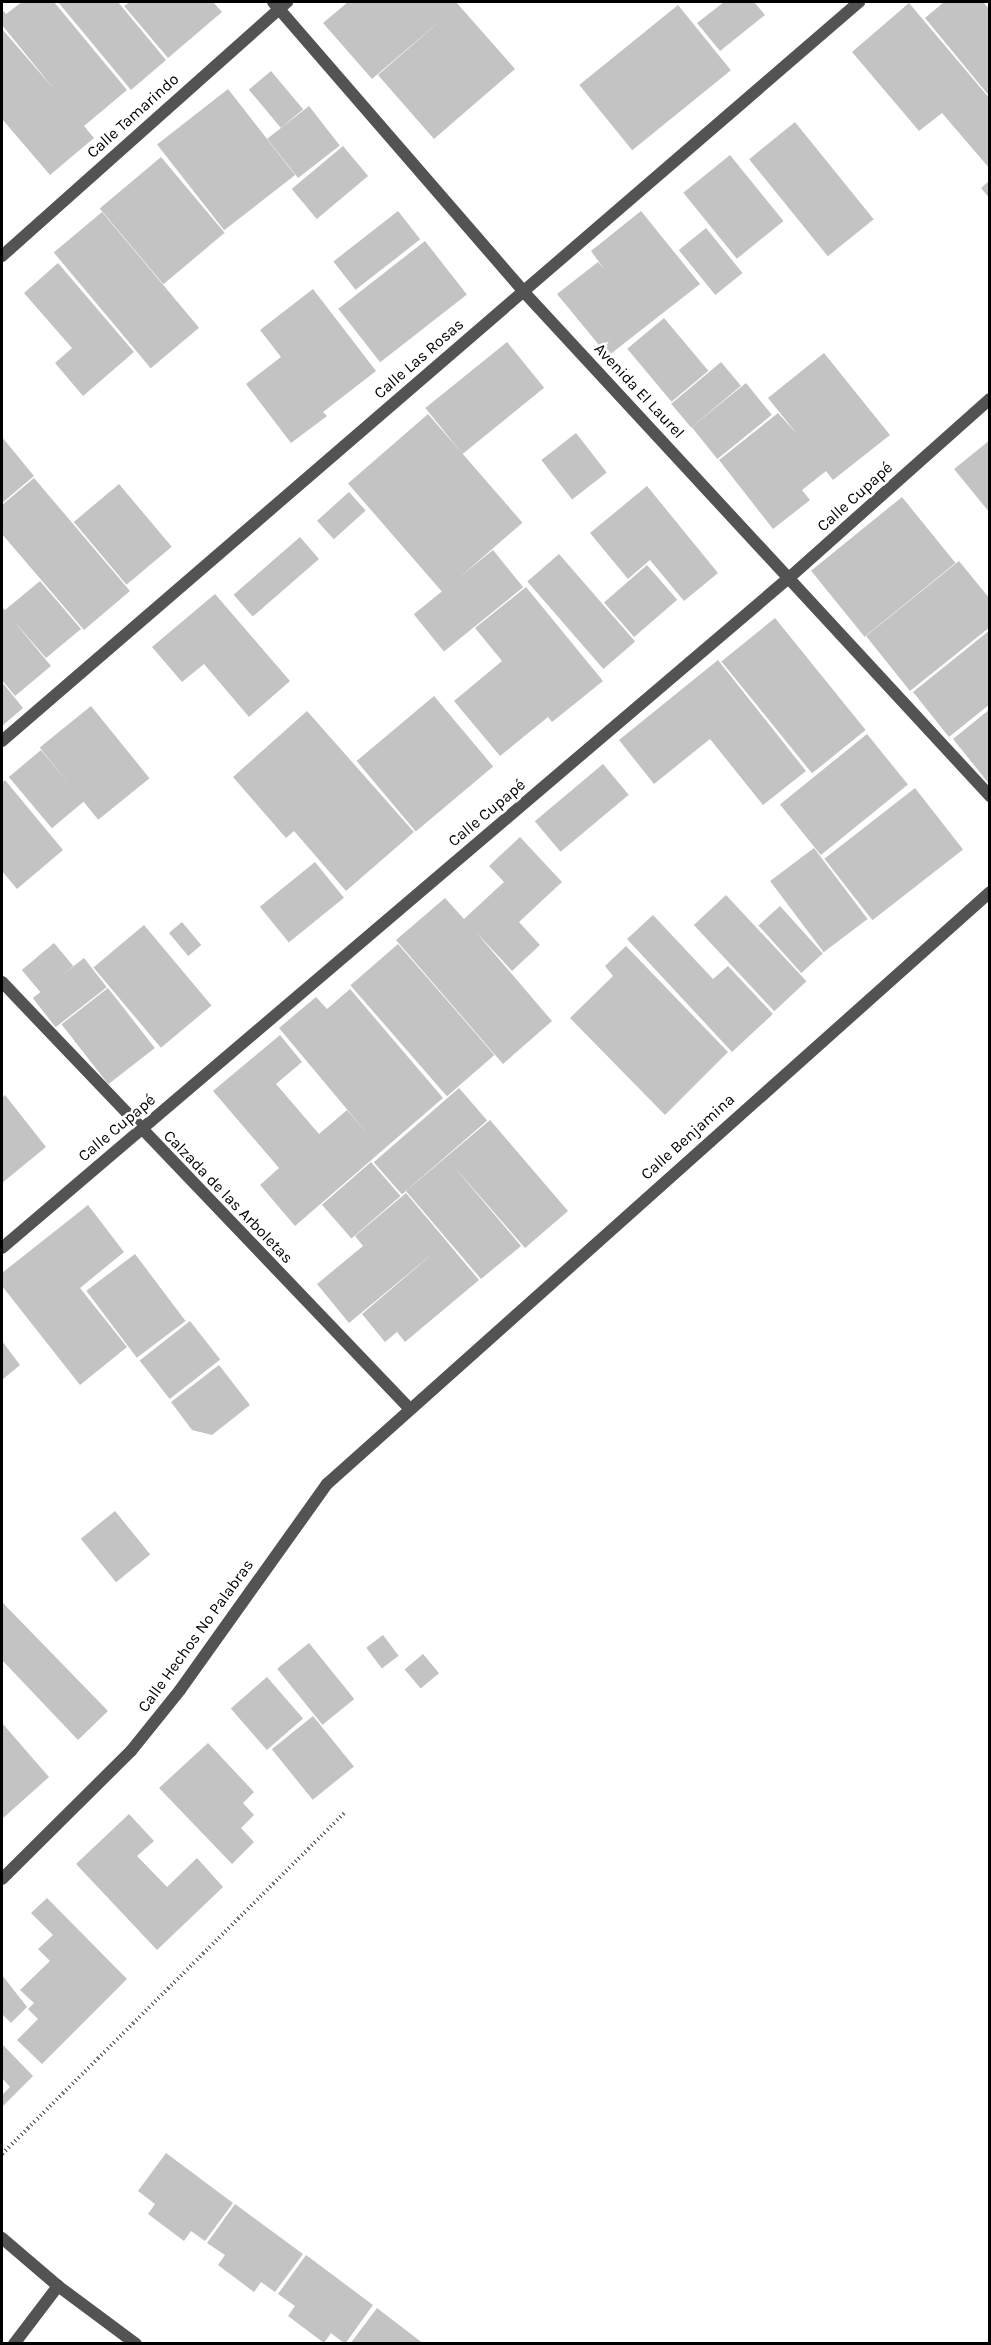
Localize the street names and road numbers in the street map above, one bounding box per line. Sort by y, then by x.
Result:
street label: Calle Tamarindo [83,70,183,162]
street label: Calle Las Rosas [370,315,468,403]
street label: Avenida El Laurel [590,339,688,443]
street label: Calle Cupapé [813,458,897,536]
street label: Calle Cupapé [445,775,529,851]
street label: Calle Cupapé [75,1090,159,1166]
street label: Calle Benjamina [637,1090,739,1184]
street label: Calzada de las Arboletas [159,1126,297,1268]
street label: Calle Hechos No Palabras [134,1556,258,1716]

